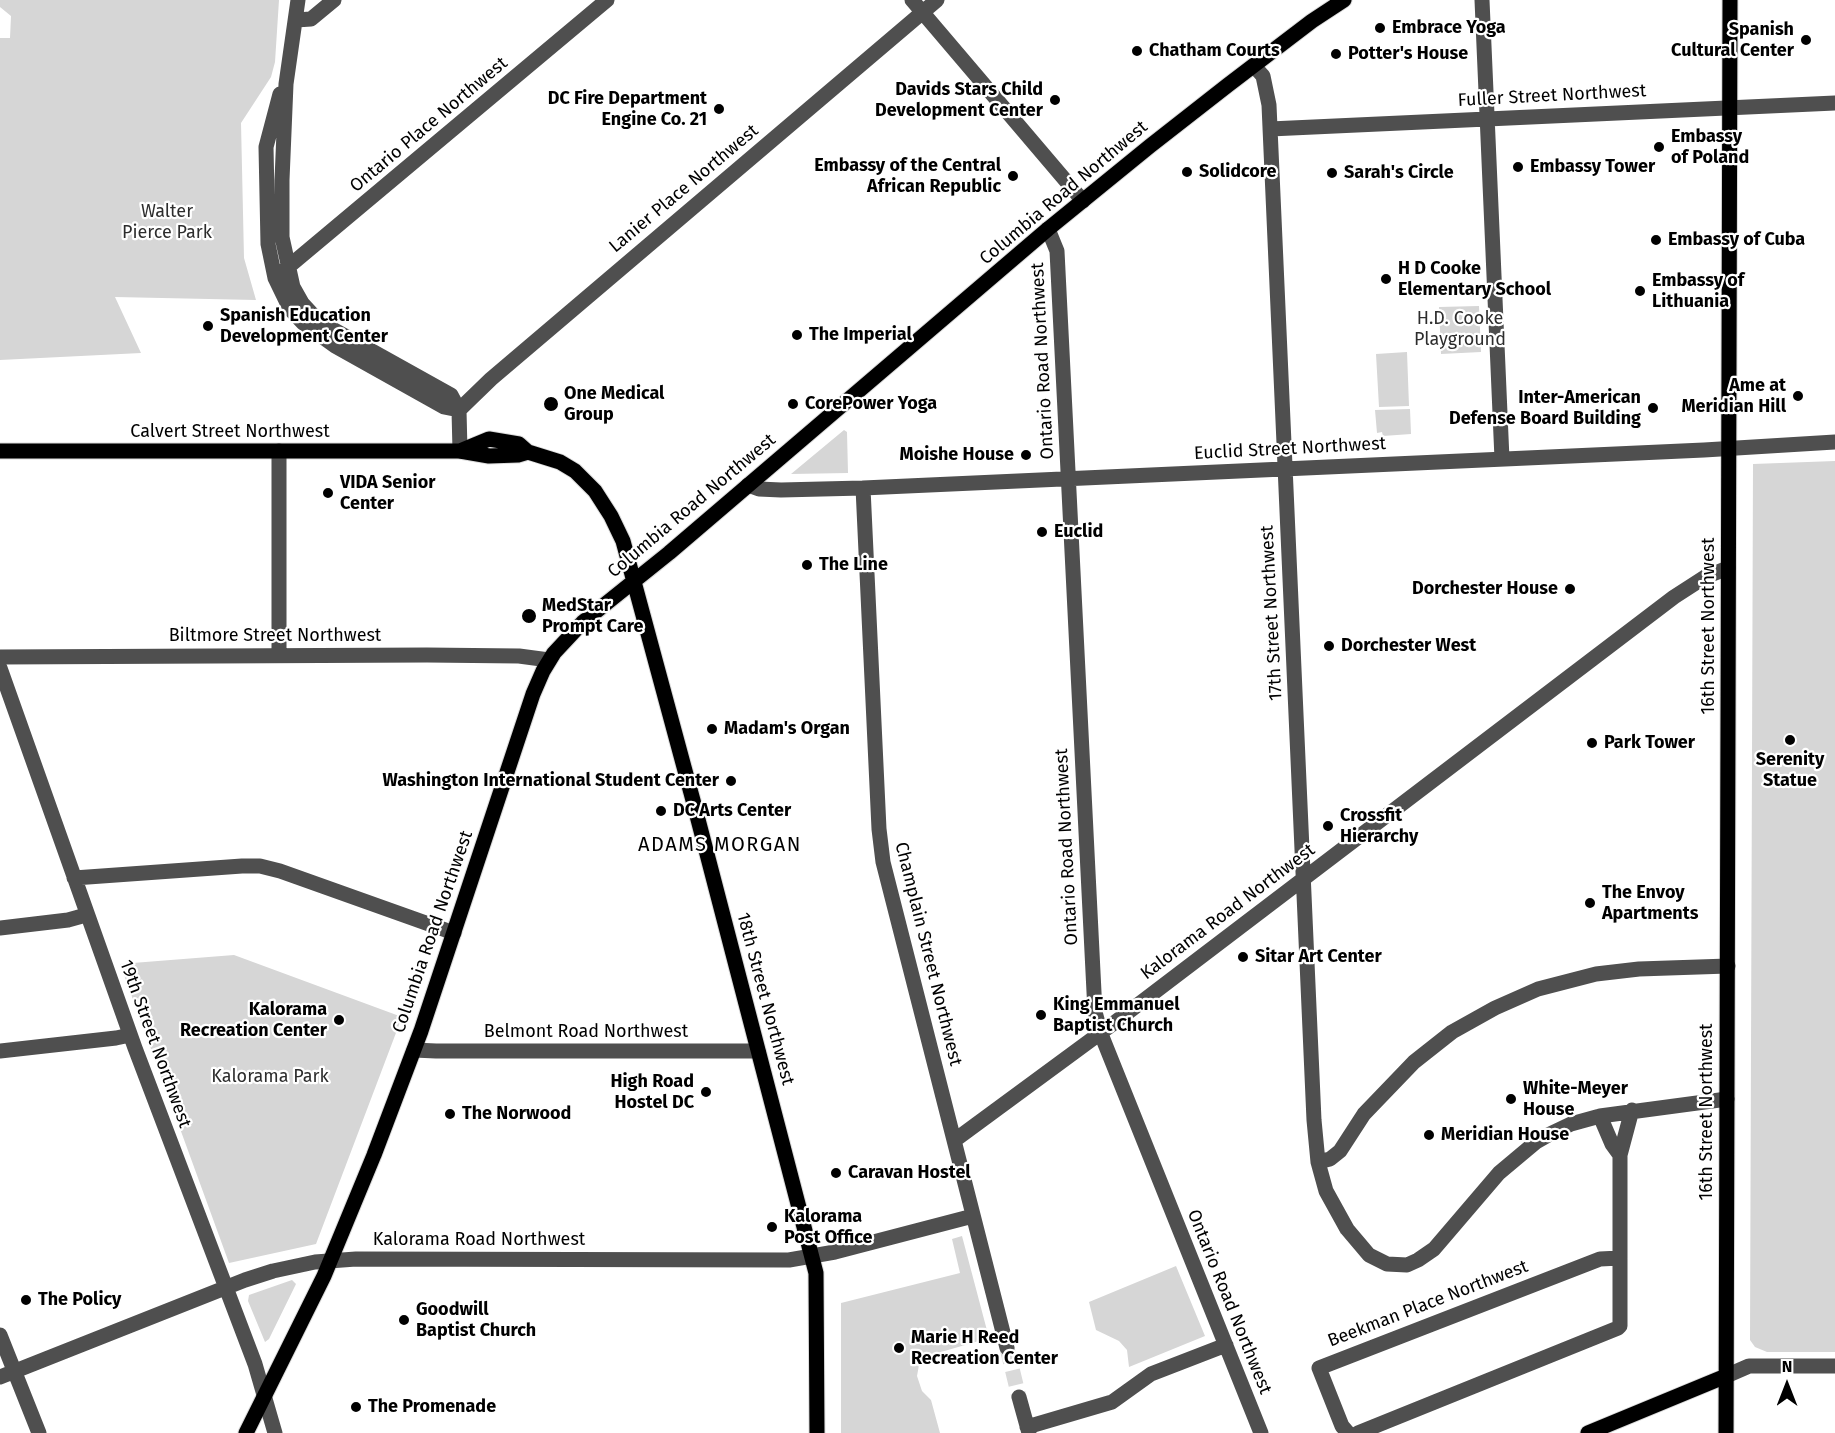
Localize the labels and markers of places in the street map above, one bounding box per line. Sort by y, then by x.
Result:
place label: Embrace Yoga [1392,17,1506,39]
place label: Spanish Cultural Center [1671,19,1794,62]
marker: Embrace Yoga [1373,21,1387,35]
marker: Spanish Cultural Center [1799,33,1813,47]
place label: Chatham Courts [1149,40,1280,62]
place label: Potter's House [1348,43,1468,65]
marker: Chatham Courts [1130,44,1144,58]
marker: Potter's House [1329,47,1343,61]
place label: Davids Stars Child Development Center [875,79,1043,122]
place label: DC Fire Department Engine Co. 21 [548,88,707,130]
marker: Davids Stars Child Development Center [1048,93,1062,107]
marker: DC Fire Department Engine Co. 21 [712,102,726,116]
place label: Embassy of Poland [1671,126,1749,168]
marker: Embassy of Poland [1652,140,1666,154]
place label: Embassy of the Central African Republic [814,155,1001,198]
place label: Embassy Tower [1530,156,1655,178]
marker: Embassy Tower [1511,160,1525,174]
place label: Solidcore [1199,161,1276,183]
place label: Sarah's Circle [1344,162,1454,184]
marker: Solidcore [1180,165,1194,179]
marker: Sarah's Circle [1325,166,1339,180]
marker: Embassy of the Central African Republic [1006,169,1020,183]
place label: Embassy of Cuba [1668,229,1805,251]
marker: Embassy of Cuba [1649,233,1663,247]
place label: H D Cooke Elementary School [1398,258,1551,300]
place label: Embassy of Lithuania [1652,270,1744,312]
marker: H D Cooke Elementary School [1379,272,1393,286]
marker: Embassy of Lithuania [1633,284,1647,298]
place label: Spanish Education Development Center [220,305,388,348]
marker: Spanish Education Development Center [201,319,215,333]
place label: The Imperial [809,324,912,346]
marker: The Imperial [790,328,804,342]
place label: Ame at Meridian Hill [1681,375,1786,418]
place label: One Medical Group [564,383,664,426]
place label: Inter-American Defense Board Building [1449,387,1641,430]
marker: Ame at Meridian Hill [1791,389,1805,403]
place label: CorePower Yoga [805,393,937,415]
marker: One Medical Group [542,395,560,413]
marker: CorePower Yoga [786,397,800,411]
marker: Inter-American Defense Board Building [1646,401,1660,415]
place label: Moishe House [900,444,1014,466]
marker: Moishe House [1019,448,1033,462]
place label: VIDA Senior Center [340,472,435,514]
marker: VIDA Senior Center [321,486,335,500]
place label: Euclid [1054,521,1103,543]
marker: Euclid [1035,525,1049,539]
place label: The Line [819,554,888,576]
marker: The Line [800,558,814,572]
place label: Dorchester House [1412,578,1558,600]
marker: Dorchester House [1563,582,1577,596]
place label: MedStar Prompt Care [542,595,643,638]
marker: MedStar Prompt Care [520,607,538,625]
place label: Dorchester West [1341,635,1476,657]
marker: Dorchester West [1322,639,1336,653]
place label: Madam's Organ [724,718,850,740]
marker: Madam's Organ [705,722,719,736]
place label: Park Tower [1604,732,1695,754]
marker: Serenity Statue [1783,733,1797,747]
marker: Park Tower [1585,736,1599,750]
place label: Serenity Statue [1756,749,1824,792]
place label: Washington International Student Center [382,770,719,792]
marker: Washington International Student Center [724,774,738,788]
place label: DC Arts Center [673,800,791,822]
marker: DC Arts Center [654,804,668,818]
place label: Crossfit Hierarchy [1340,805,1418,848]
marker: Crossfit Hierarchy [1321,819,1335,833]
place label: The Envoy Apartments [1602,882,1698,924]
marker: The Envoy Apartments [1583,896,1597,910]
place label: Sitar Art Center [1255,946,1382,968]
marker: Sitar Art Center [1236,950,1250,964]
place label: King Emmanuel Baptist Church [1053,994,1180,1036]
place label: Kalorama Recreation Center [180,999,327,1042]
marker: King Emmanuel Baptist Church [1034,1008,1048,1022]
marker: Kalorama Recreation Center [332,1013,346,1027]
place label: High Road Hostel DC [611,1071,694,1114]
place label: White-Meyer House [1523,1078,1628,1120]
marker: High Road Hostel DC [699,1085,713,1099]
marker: White-Meyer House [1504,1092,1518,1106]
place label: The Norwood [462,1103,571,1125]
marker: The Norwood [443,1107,457,1121]
place label: Meridian House [1441,1124,1569,1146]
marker: Meridian House [1422,1128,1436,1142]
place label: Caravan Hostel [848,1162,971,1184]
marker: Caravan Hostel [829,1166,843,1180]
place label: Kalorama Post Office [784,1206,873,1248]
marker: Kalorama Post Office [765,1220,779,1234]
place label: The Policy [38,1289,121,1311]
marker: The Policy [19,1293,33,1307]
place label: Goodwill Baptist Church [416,1299,536,1342]
marker: Goodwill Baptist Church [397,1313,411,1327]
place label: Marie H Reed Recreation Center [911,1327,1058,1370]
marker: Marie H Reed Recreation Center [892,1341,906,1355]
place label: The Promenade [368,1396,496,1418]
marker: The Promenade [349,1400,363,1414]

